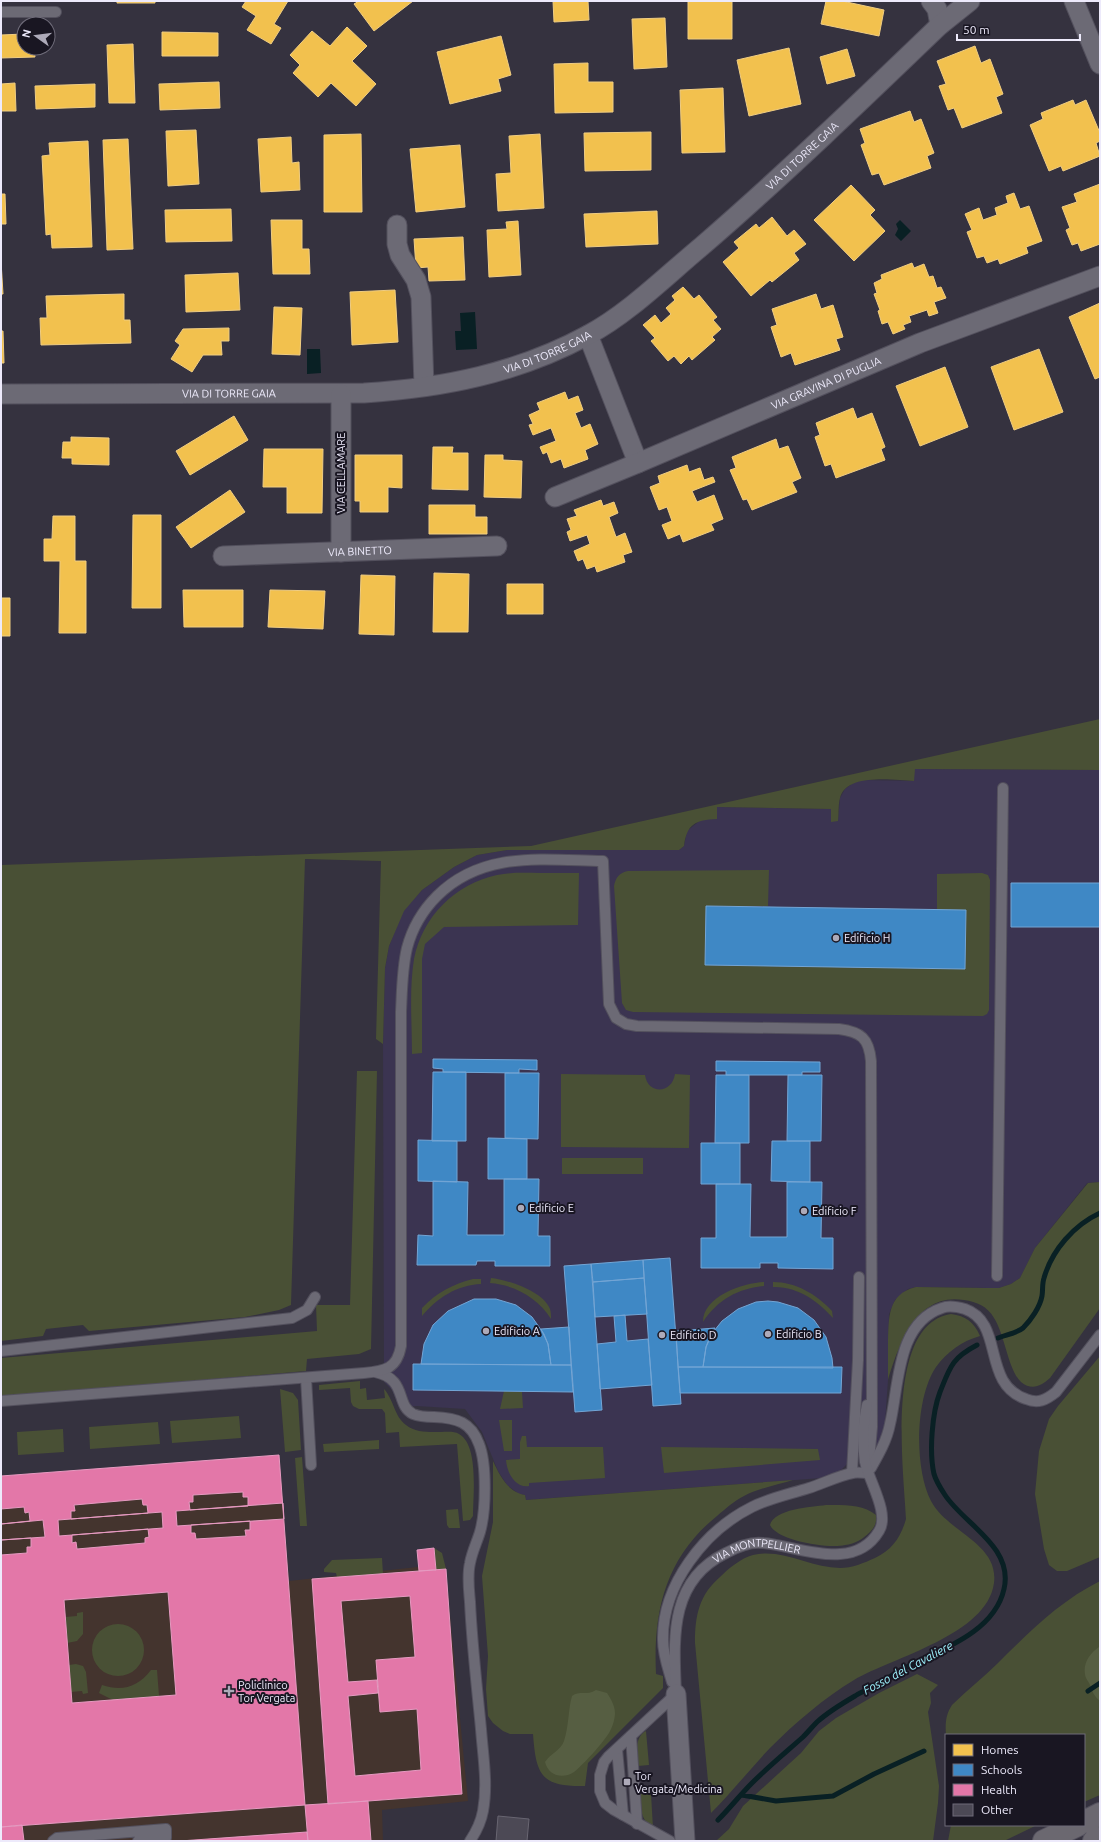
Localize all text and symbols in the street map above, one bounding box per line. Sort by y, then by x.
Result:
north arrow [16,16,56,56]
scale bar [957,16,1080,42]
text: 50 m [963,23,990,36]
text: N [19,28,33,39]
street label: VIA DI TORRE GAIA [764,119,841,192]
street label: VIA DI TORRE GAIA [502,328,594,376]
street label: VIA GRAVINA DI PUGLIA [769,354,883,412]
street label: VIA DI TORRE GAIA [182,387,277,400]
street label: VIA CELLAMARE [335,433,347,513]
street label: VIA BINETTO [328,544,392,558]
place label: Edificio H [844,932,890,944]
marker: Edificio H [831,933,841,943]
place label: Edificio E [529,1202,574,1214]
marker: Edificio E [516,1203,526,1213]
place label: Edificio F [812,1205,857,1217]
marker: Edificio F [799,1206,809,1216]
place label: Edificio A [494,1325,541,1337]
marker: Edificio A [481,1326,491,1336]
place label: Edificio B [776,1328,822,1340]
place label: Edificio D [670,1329,717,1341]
marker: Edificio B [763,1329,773,1339]
marker: Edificio D [657,1330,667,1340]
street label: VIA MONTPELLIER [710,1537,802,1565]
water label: Fosso del Cavaliere [861,1638,955,1697]
place label: Policlinico Tor Vergata [238,1679,295,1704]
marker: Policlinico Tor Vergata [223,1685,235,1697]
legend [945,1734,1085,1826]
text: Homes [981,1743,1019,1756]
text: Schools [981,1763,1022,1776]
place label: Tor Vergata/Medicina [635,1770,722,1795]
marker: Tor Vergata/Medicina [622,1777,632,1787]
text: Health [981,1783,1017,1796]
text: Other [981,1803,1014,1816]

